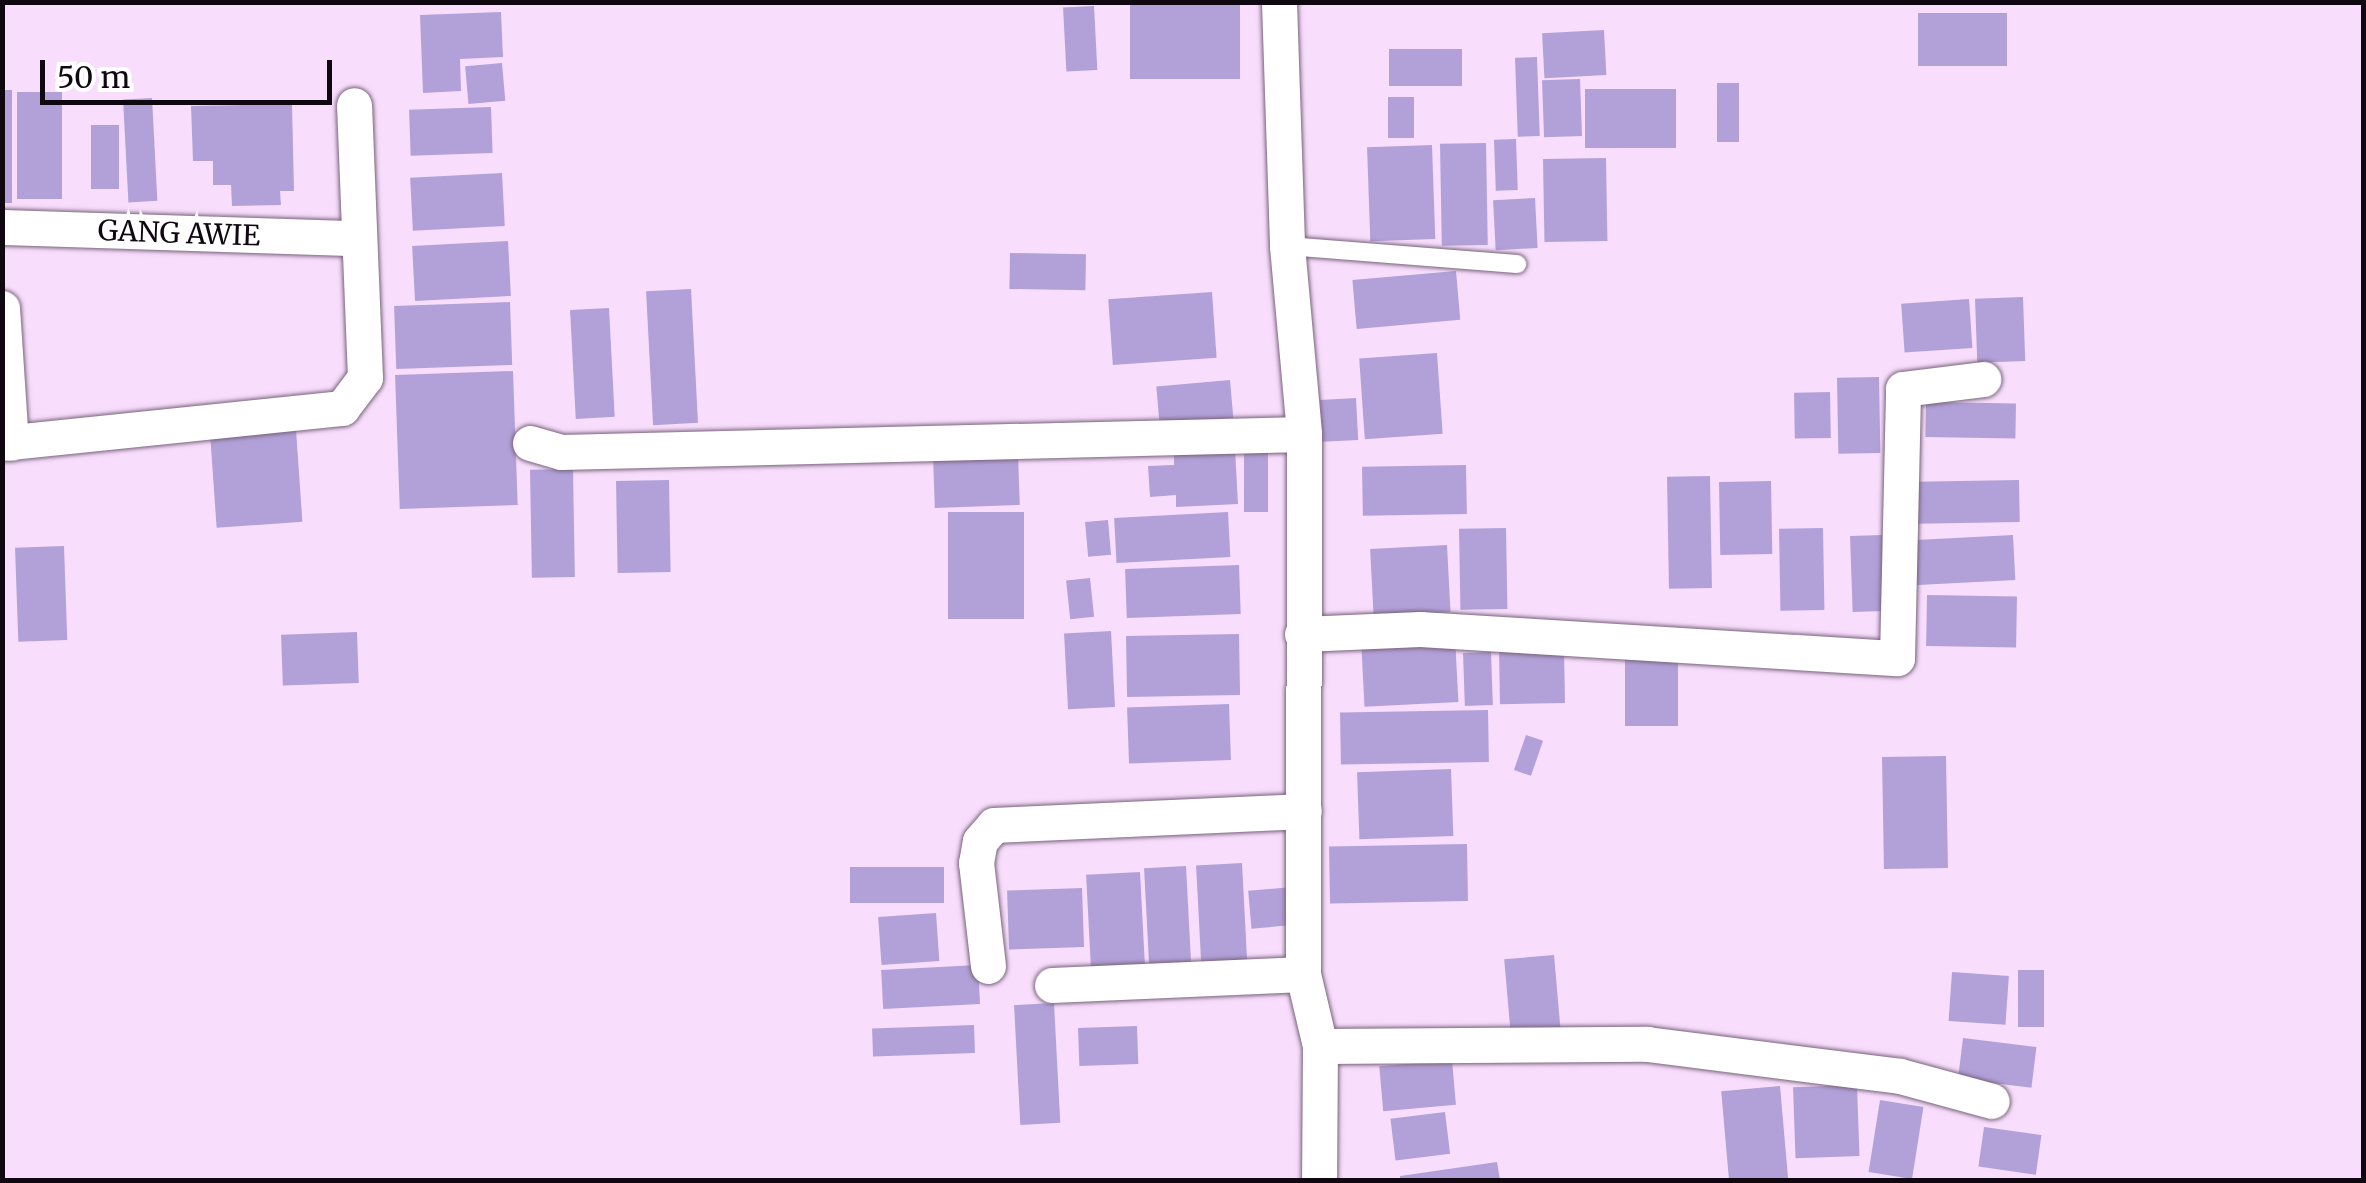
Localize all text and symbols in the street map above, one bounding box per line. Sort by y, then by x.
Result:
scale bar [45,40,338,102]
text: 50 m [57,58,130,96]
street label: GANG AWIE [97,213,261,253]

